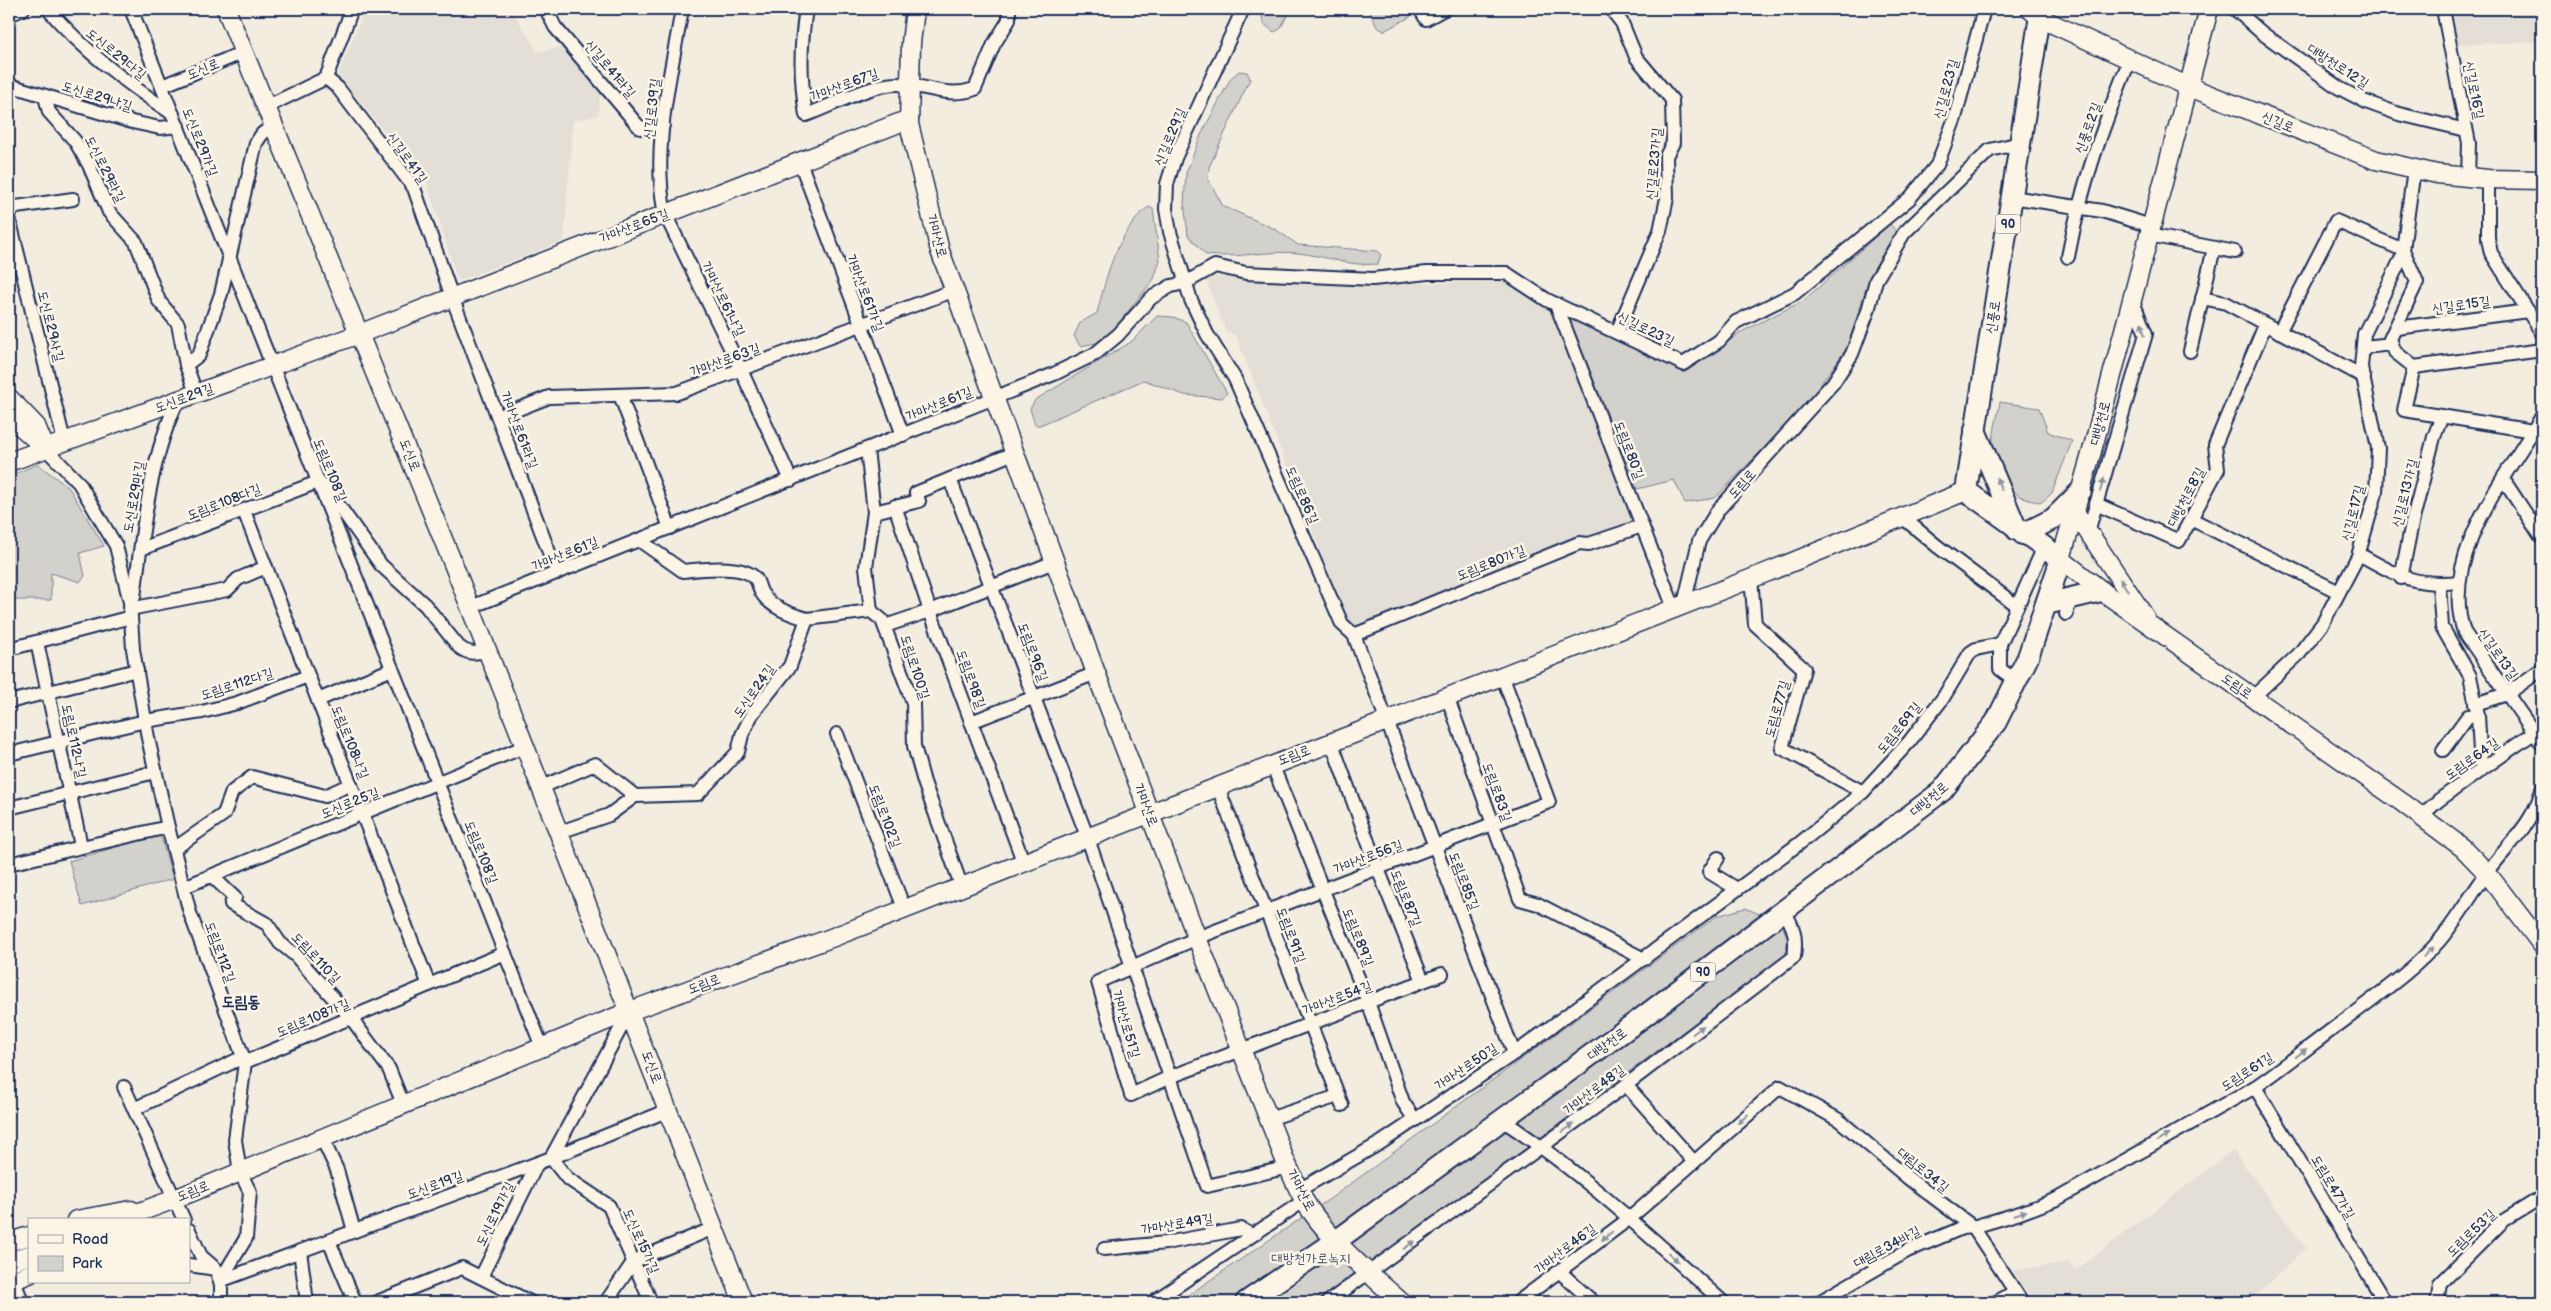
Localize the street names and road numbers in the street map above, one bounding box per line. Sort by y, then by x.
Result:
street label: 도신로29다길 [82,25,150,84]
street label: 신길로41라길 [581,37,640,102]
street label: 대방천로12길 [2304,40,2373,93]
street label: 도신로 [184,55,222,83]
street label: 신길로23길 [1930,56,1962,121]
street label: 신길로16길 [2460,59,2488,121]
street label: 가마산로67길 [807,64,881,105]
street label: 도신로29나길 [60,77,135,115]
street label: 신길로39길 [640,77,664,141]
street label: 신풍로2길 [2071,99,2105,156]
street label: 도신로29가길 [179,105,222,180]
street label: 신길로29길 [1150,105,1190,169]
street label: 신길로 [2259,108,2297,136]
street label: 신길로23가길 [1642,126,1666,201]
street label: 신길로41길 [383,129,432,187]
street label: 도신로29라길 [81,133,129,206]
street label: 가마산로65길 [597,205,672,247]
street label: 가마산로 [923,212,951,260]
road number: 90 [1996,214,2020,233]
street label: 가마산로61가길 [842,252,888,335]
street label: 가마산로61나길 [697,259,749,340]
street label: 도신로29사길 [34,289,68,364]
street label: 신길로15길 [2431,292,2492,317]
street label: 신풍로 [1982,299,2004,335]
street label: 신길로23길 [1615,308,1678,350]
street label: 가마산로63길 [688,339,763,381]
street label: 도신로29길 [152,379,216,416]
street label: 가마산로61길 [903,383,975,425]
street label: 가마산로61라길 [496,389,542,472]
street label: 대방천로 [2086,399,2114,447]
street label: 도림로80길 [1610,418,1648,482]
street label: 도림로108길 [310,436,351,505]
street label: 도신로 [396,436,424,474]
street label: 신길로13가길 [2388,456,2422,529]
street label: 도신로29마길 [119,459,149,534]
street label: 도림로86길 [1282,463,1323,527]
street label: 대방천로8길 [2163,464,2209,529]
street label: 도림로 [1724,466,1760,502]
street label: 도림로108다길 [184,480,264,524]
street label: 신길로17길 [2338,482,2368,543]
street label: 가마산로61길 [529,533,601,575]
street label: 도림로80가길 [1454,541,1529,585]
street label: 도림로96길 [1014,620,1052,685]
street label: 신길로13길 [2474,625,2522,684]
street label: 도림로100길 [897,633,934,702]
street label: 도림로98길 [953,647,990,711]
street label: 도신로24길 [729,660,779,721]
street label: 도림로112다길 [199,664,276,704]
street label: 도림로 [2218,669,2256,703]
street label: 도림로77길 [1761,678,1793,740]
street label: 도림로69길 [1873,698,1925,757]
street label: 도림로112나길 [58,702,90,780]
street label: 도림로108나길 [327,703,373,782]
street label: 도림로64길 [2442,734,2503,784]
street label: 도림로 [1275,741,1313,769]
street label: 도림로83길 [1478,760,1516,825]
street label: 대방천로 [1906,778,1952,820]
street label: 가마산로 [1130,781,1162,829]
street label: 도림로102길 [865,782,905,851]
street label: 도신로25길 [318,783,382,822]
street label: 도림로108길 [461,818,502,887]
street label: 가마산로56길 [1331,836,1406,878]
street label: 도림로85길 [1445,849,1483,913]
street label: 도림로87길 [1387,867,1425,930]
street label: 도림로91길 [1273,905,1310,966]
street label: 도림로89길 [1339,905,1378,969]
street label: 도림로112길 [201,919,239,986]
street label: 도림로110길 [288,929,345,988]
road number: 90 [1690,962,1716,982]
street label: 도림로 [685,970,723,998]
street label: 가마산로54길 [1300,977,1375,1019]
street label: 가마산로51길 [1108,988,1144,1061]
street label: 도림로108가길 [274,995,353,1041]
street label: 대방천로 [1584,1024,1630,1064]
street label: 가마산로50길 [1431,1039,1501,1094]
street label: 도신로 [638,1048,666,1086]
street label: 도림로61길 [2218,1048,2277,1095]
street label: 가마산로48길 [1560,1061,1629,1119]
street label: 대림로34길 [1893,1144,1953,1197]
street label: 도림로47가길 [2307,1152,2359,1223]
street label: 가마산로 [1283,1166,1319,1214]
street label: 도신로19길 [405,1167,466,1203]
street label: 도림로 [174,1177,212,1205]
street label: 도신로19가길 [472,1178,518,1249]
street label: 도림로53길 [2443,1205,2500,1261]
street label: 도신로15가길 [619,1206,663,1277]
street label: 가마산로49길 [1140,1210,1215,1238]
street label: 가마산로46길 [1531,1220,1600,1278]
street label: 대림로34바길 [1851,1222,1924,1272]

